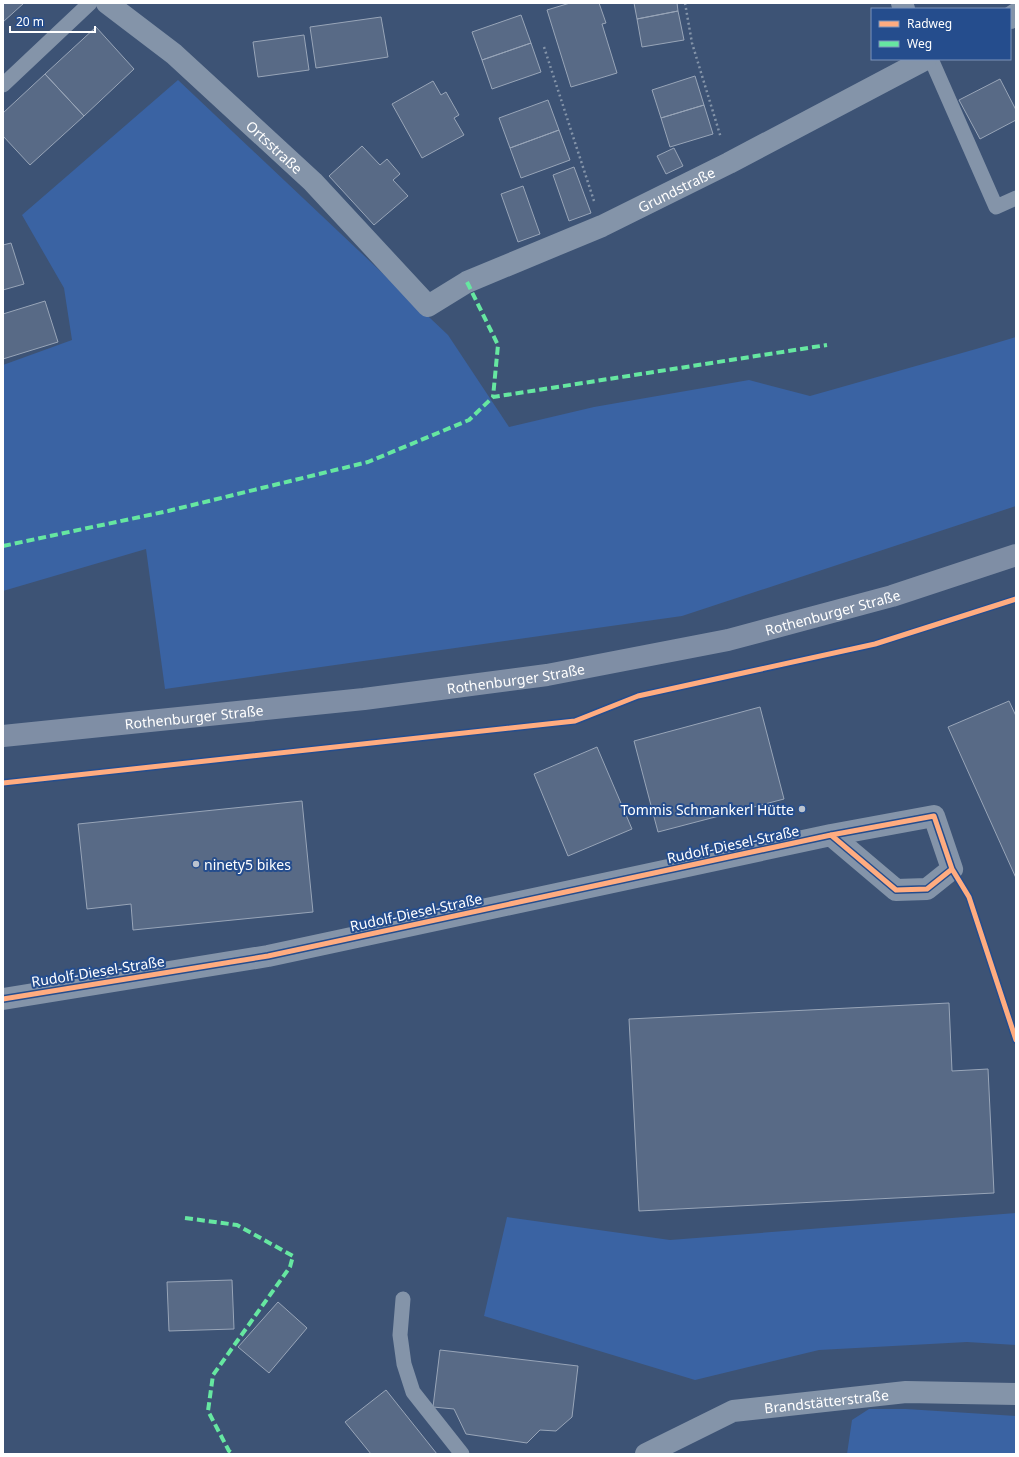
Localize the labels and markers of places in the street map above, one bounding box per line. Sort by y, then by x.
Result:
place label: Tommis Schmankerl Hütte [620,800,794,819]
marker: Tommis Schmankerl Hütte [797,804,807,814]
place label: ninety5 bikes [204,855,291,874]
marker: ninety5 bikes [191,859,201,869]

